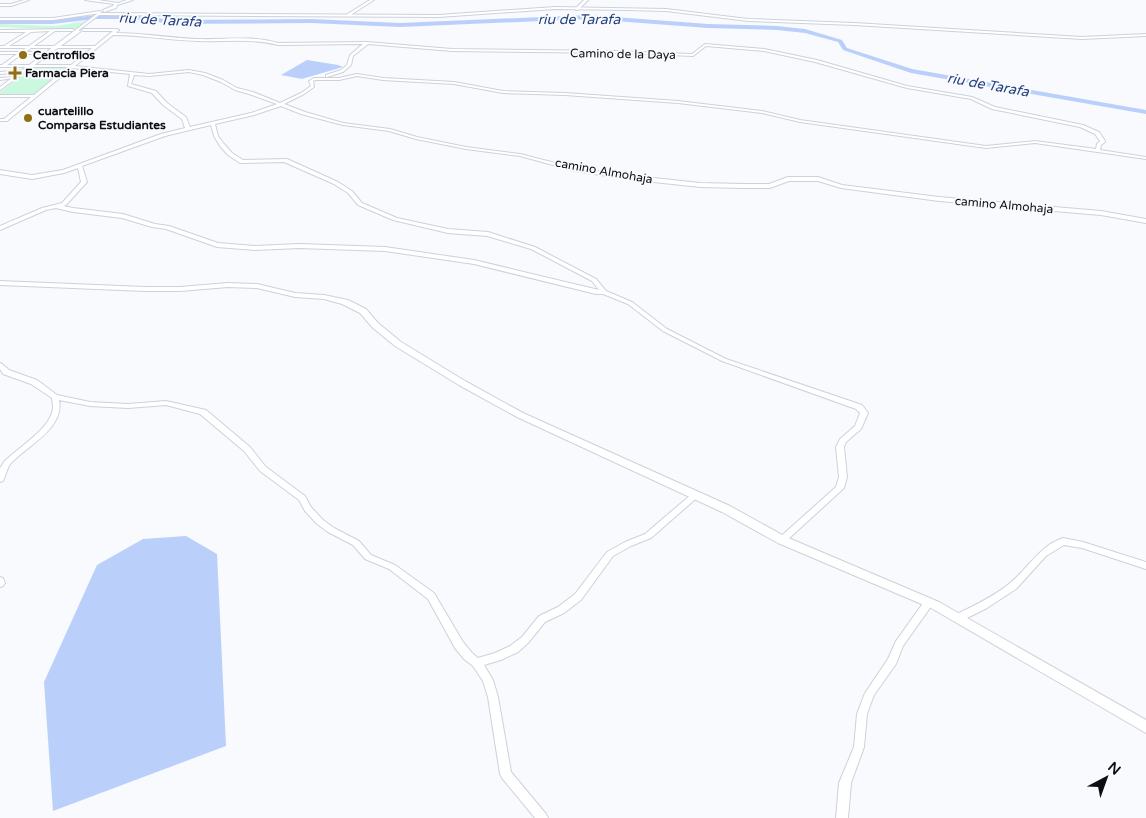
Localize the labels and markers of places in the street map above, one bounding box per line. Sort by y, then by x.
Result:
place label: Centrofilos [33,48,95,62]
marker: Centrofilos [17,49,29,61]
place label: Farmacia Piera [25,66,109,80]
marker: Farmacia Piera [9,67,21,79]
place label: cuartelillo Comparsa Estudiantes [38,104,166,133]
marker: cuartelillo Comparsa Estudiantes [22,112,34,124]

